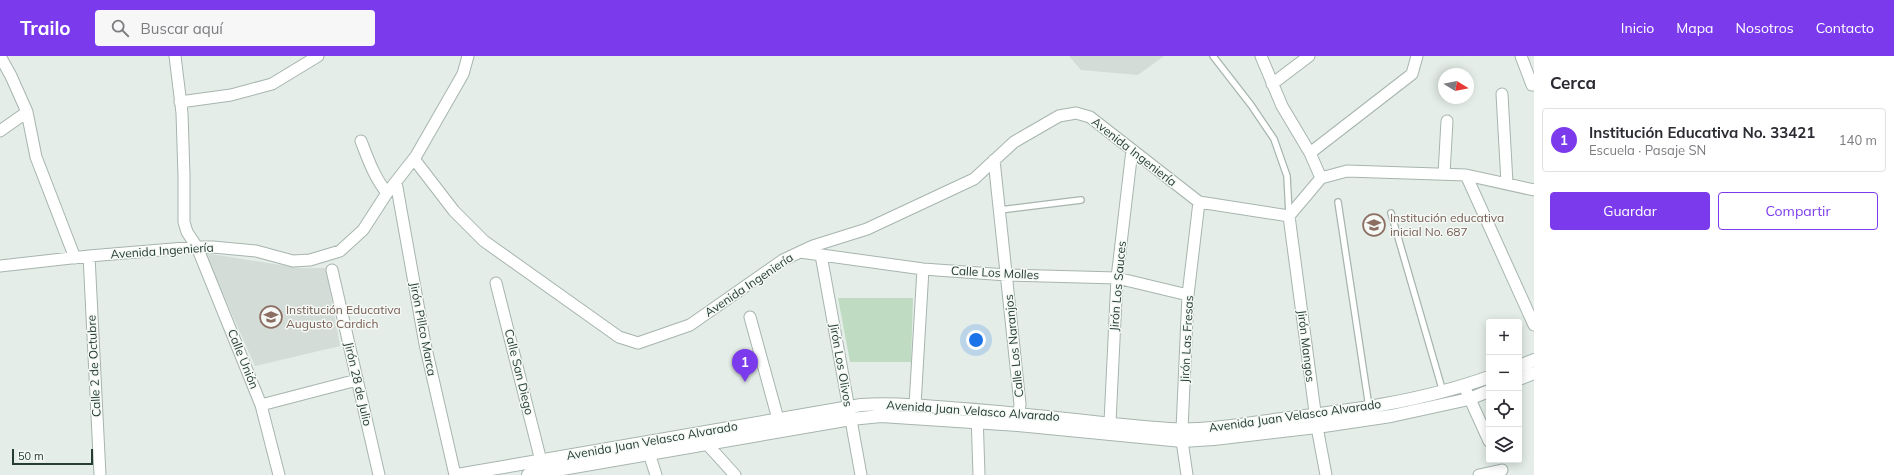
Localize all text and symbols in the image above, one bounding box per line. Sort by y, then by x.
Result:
search box [95,10,375,46]
text: Trailo [20,16,71,40]
icon: search [109,17,131,39]
text: Buscar aquí [141,19,223,38]
text: Inicio [1621,19,1654,37]
text: Mapa [1676,19,1714,37]
text: Nosotros [1736,19,1794,37]
text: Contacto [1816,19,1874,37]
north arrow [1438,68,1474,104]
text: Cerca [1550,72,1596,93]
street label: Avenida Ingeniería [1089,114,1180,189]
text: Institución Educativa No. 33421 [1589,123,1815,142]
text: 1 [1560,132,1568,148]
text: 140 m [1839,132,1877,148]
text: Escuela · Pasaje SN [1589,142,1706,158]
button: Guardar [1550,192,1710,230]
button: Compartir [1718,192,1878,230]
place label: Institución educativa inicial No. 687 [1390,210,1504,239]
school or university icon: Institución educativa inicial No. 687 [1361,212,1387,238]
street label: Avenida Ingeniería [110,239,214,262]
street label: Jirón Los Sauces [1106,240,1129,332]
street label: Avenida Ingeniería [702,249,796,320]
street label: Calle Los Molles [951,263,1040,282]
street label: Jirón Pillco Marca [407,281,440,377]
street label: Calle Los Naranjos [1001,294,1026,398]
street label: Jirón Las Fresas [1177,295,1196,383]
place label: Institución Educativa Augusto Cardich [286,302,401,331]
school or university icon: Institución Educativa Augusto Cardich [258,304,284,330]
street label: Jirón Mangos [1295,309,1318,383]
street label: Calle 2 de Octubre [83,315,104,417]
map controls [1486,319,1522,463]
button: + [1486,319,1522,355]
street label: Jirón Los Olivos [827,322,856,408]
street label: Calle Unión [225,327,262,391]
street label: Calle San Diego [502,327,537,416]
your location [966,330,986,350]
street label: Jirón 28 de Julio [342,340,375,428]
pin: 1 [732,349,758,382]
button: − [1486,355,1522,391]
button: locate [1486,391,1522,427]
street label: Avenida Juan Velasco Alvarado [1208,396,1382,435]
street label: Avenida Juan Velasco Alvarado [886,397,1060,424]
street label: Avenida Juan Velasco Alvarado [565,418,739,463]
button: layers [1486,427,1522,463]
scale bar [12,447,93,466]
text: 50 m [18,449,44,463]

